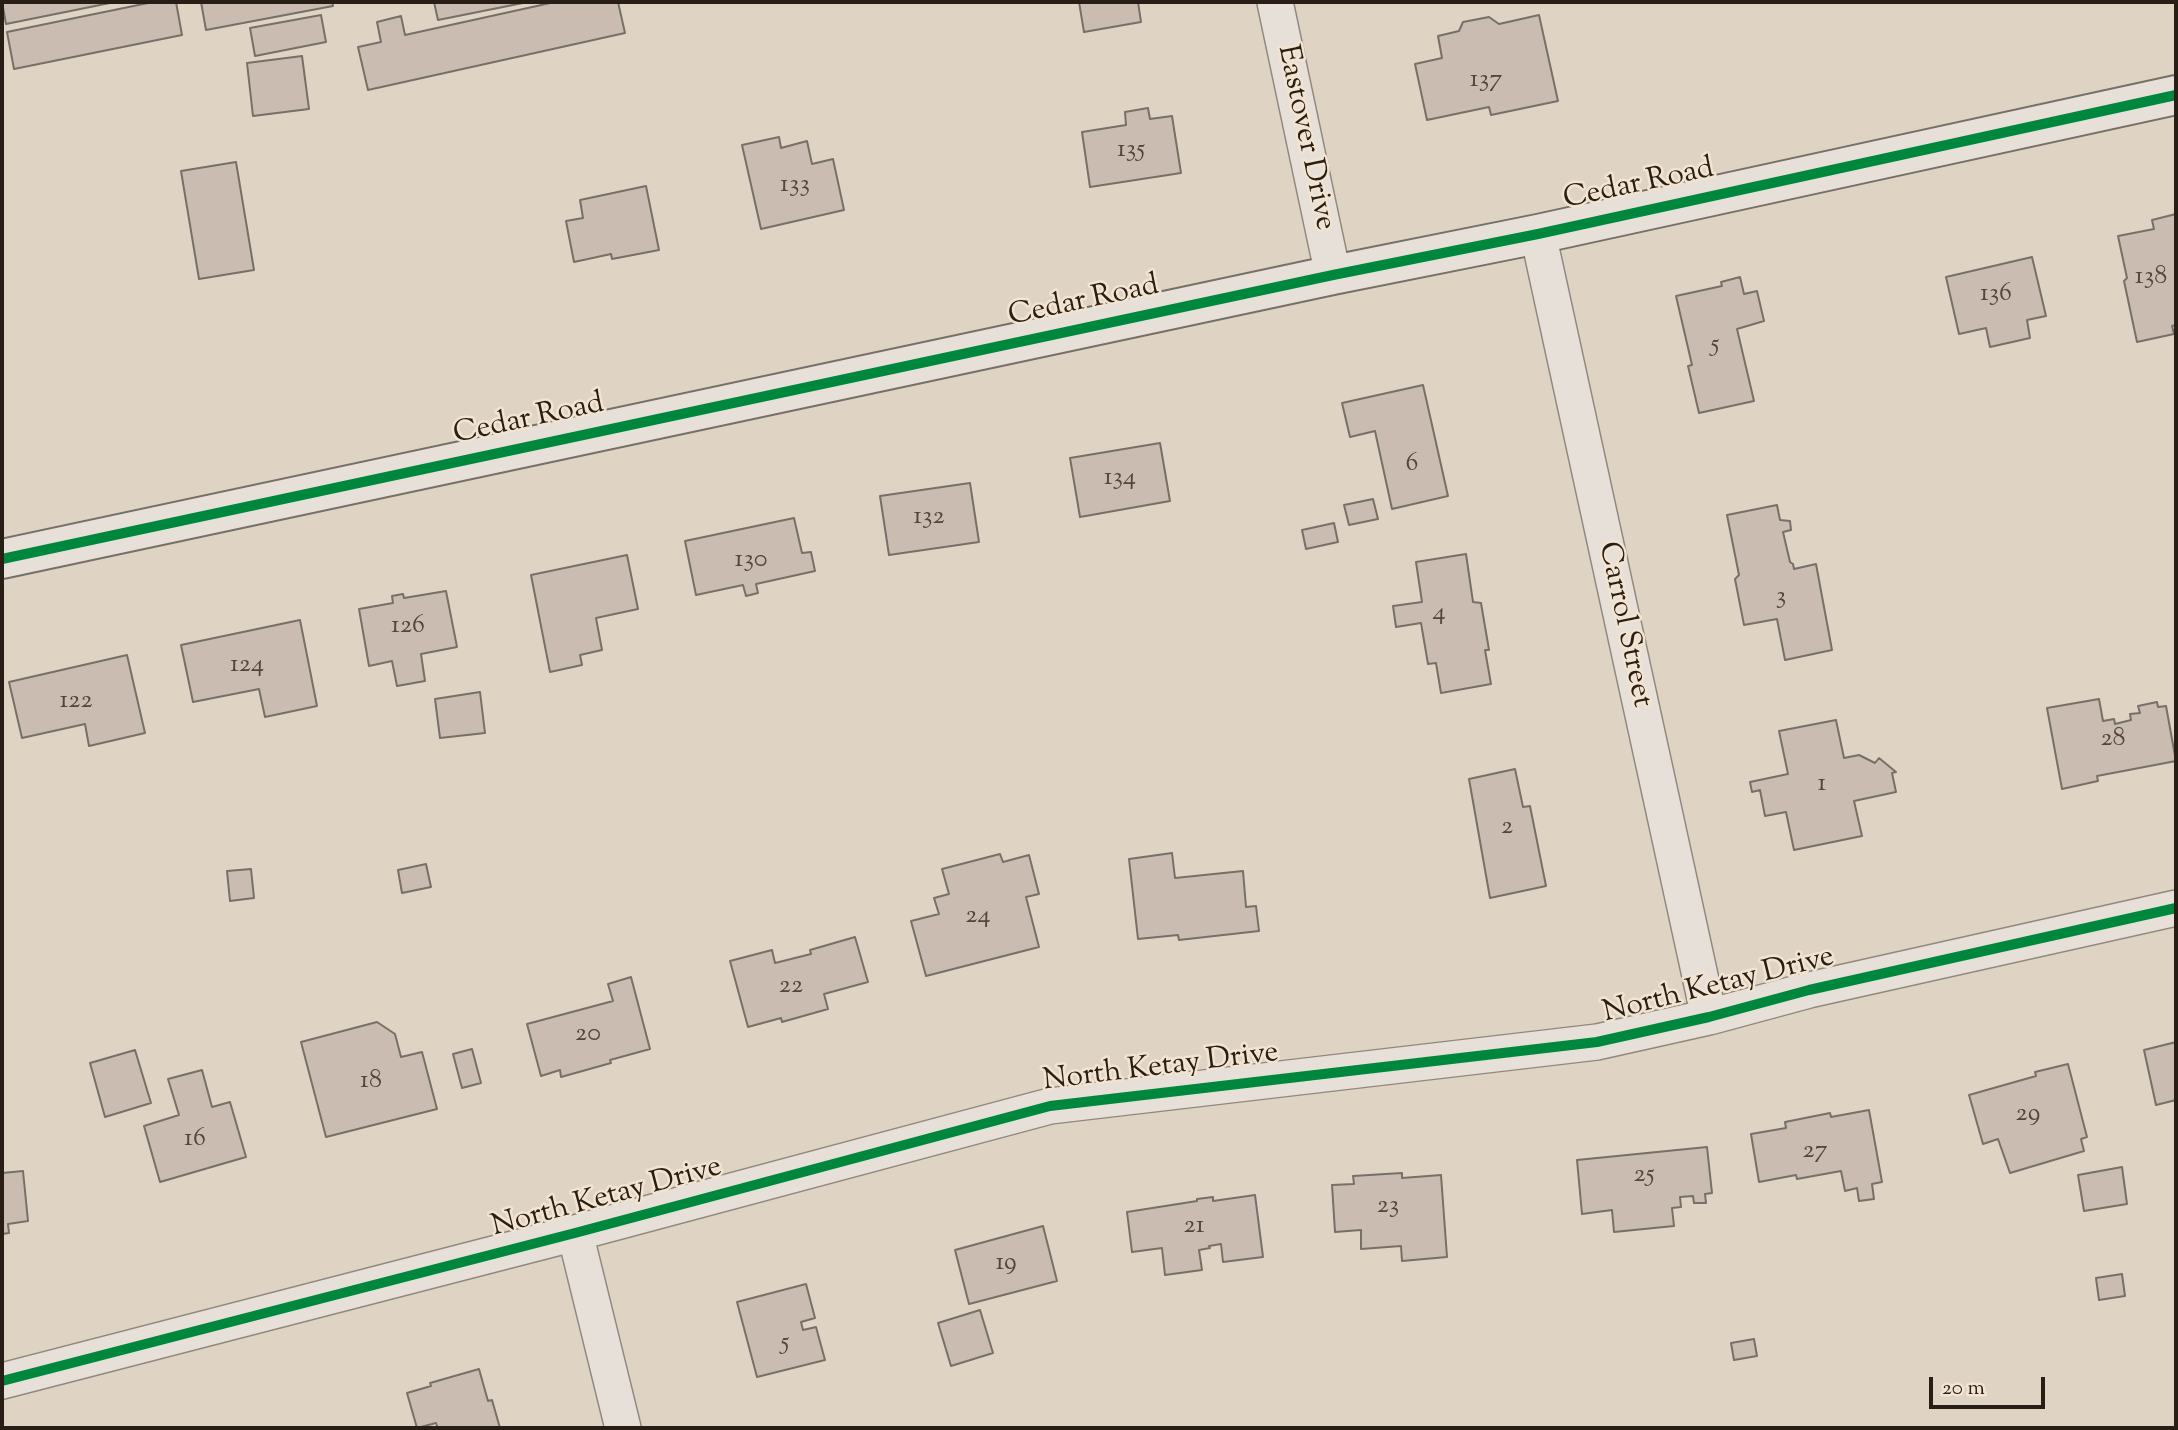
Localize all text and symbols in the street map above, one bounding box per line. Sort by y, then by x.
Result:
street label: Eastover Drive [1267,42,1341,234]
house number: 137 [1470,66,1502,98]
house number: 135 [1117,136,1145,168]
street label: Cedar Road [1561,153,1717,219]
house number: 133 [780,171,810,203]
house number: 138 [2135,263,2167,295]
street label: Cedar Road [1006,270,1162,336]
house number: 136 [1980,280,2012,312]
house number: 5 [1711,331,1719,363]
street label: Cedar Road [451,388,607,454]
house number: 6 [1406,450,1418,482]
house number: 134 [1104,464,1136,496]
house number: 132 [913,503,945,535]
street label: Carrol Street [1588,539,1658,711]
house number: 130 [735,546,767,578]
house number: 3 [1776,583,1786,615]
house number: 4 [1432,599,1446,631]
house number: 126 [391,612,425,644]
house number: 124 [230,651,264,683]
house number: 122 [59,687,93,719]
house number: 28 [2100,725,2126,757]
house number: 1 [1818,770,1826,802]
house number: 2 [1501,813,1513,845]
house number: 24 [965,902,991,934]
street label: North Ketay Drive [1600,941,1838,1033]
house number: 22 [779,972,803,1004]
house number: 20 [575,1020,601,1052]
street label: North Ketay Drive [1041,1037,1281,1101]
house number: 18 [360,1067,382,1099]
house number: 29 [2016,1100,2040,1132]
house number: 16 [184,1125,206,1157]
house number: 27 [1802,1137,1828,1169]
street label: North Ketay Drive [488,1151,726,1247]
house number: 25 [1633,1161,1655,1193]
house number: 23 [1377,1192,1399,1224]
house number: 21 [1183,1212,1205,1244]
house number: 19 [995,1249,1017,1281]
house number: 5 [781,1329,789,1361]
scale bar [1933,1364,2048,1408]
text: 20 m [1942,1374,1985,1404]

